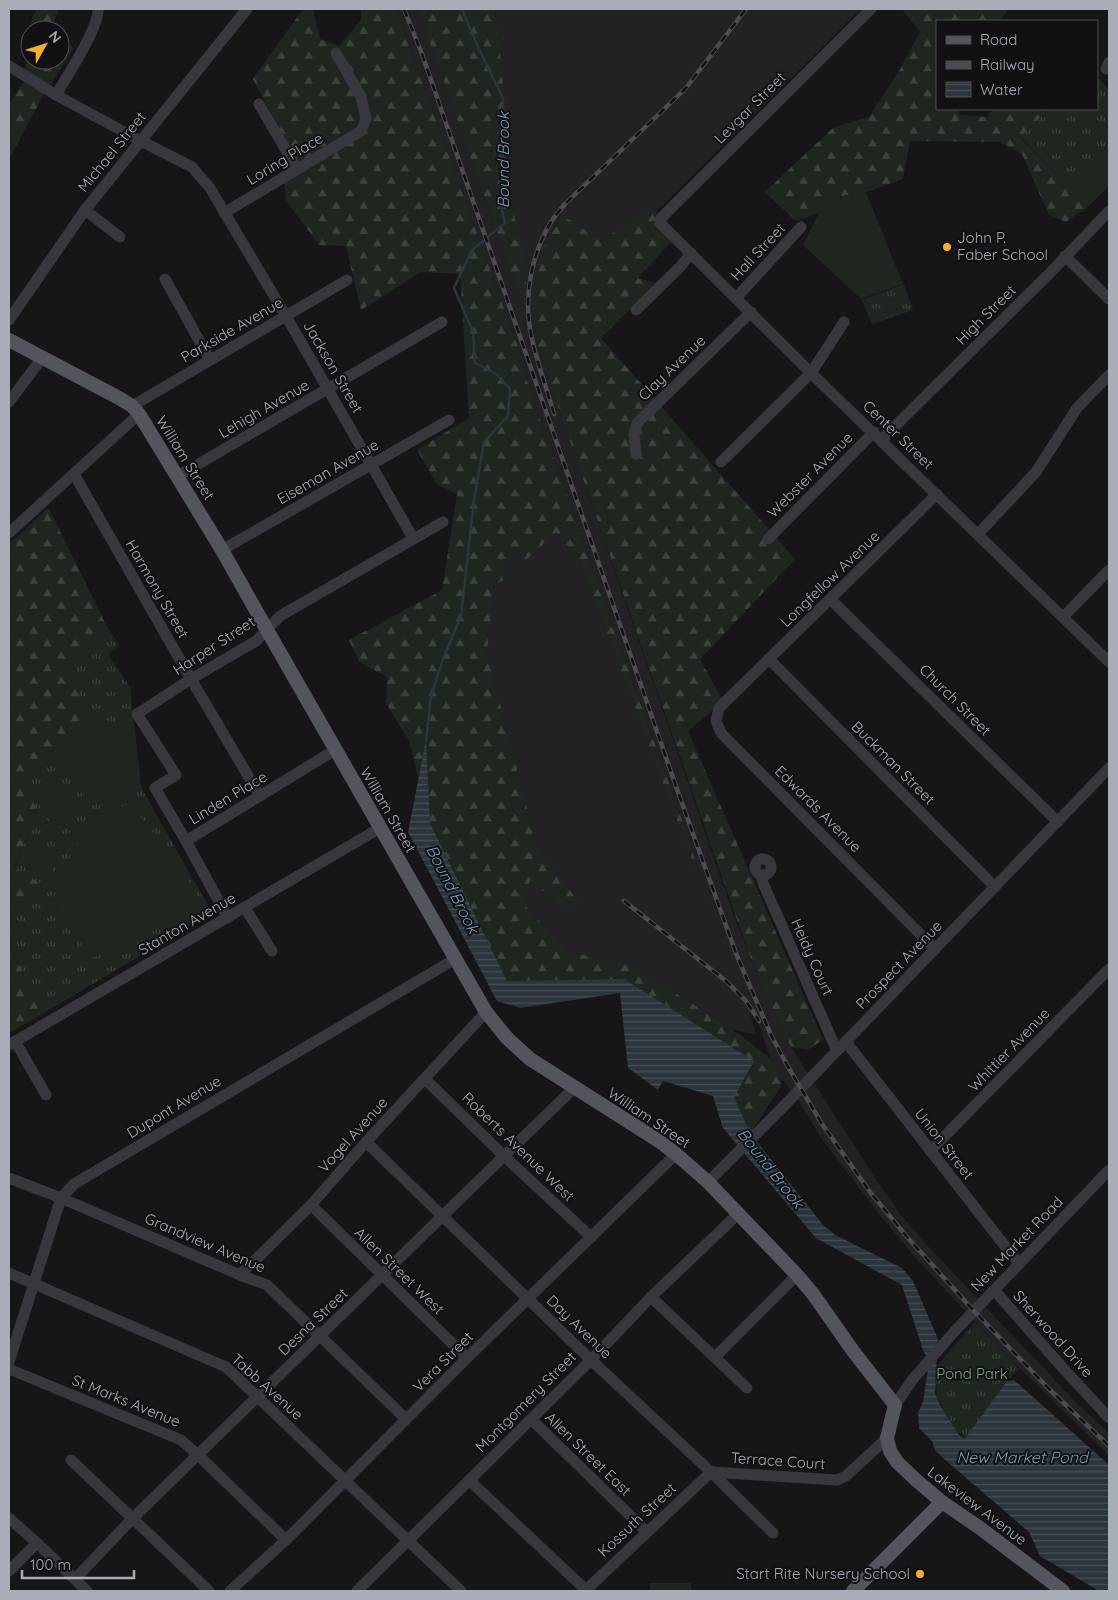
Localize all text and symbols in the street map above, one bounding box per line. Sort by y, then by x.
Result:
north arrow [20,20,70,70]
legend [936,20,1098,110]
text: N [45,27,65,46]
text: Road [980,30,1017,49]
text: Railway [980,55,1035,74]
street label: Levgar Street [710,68,789,147]
text: Water [980,80,1023,99]
street label: Michael Street [73,108,150,196]
water label: Bound Brook [493,110,513,208]
street label: Loring Place [243,128,326,189]
street label: Hall Street [726,219,789,284]
place label: John P. Faber School [957,228,1048,264]
marker: John P. Faber School [941,241,953,253]
street label: High Street [952,281,1020,349]
street label: Parkside Avenue [177,293,286,367]
street label: Jackson Street [299,317,367,416]
street label: Clay Avenue [634,331,709,404]
street label: Lehigh Avenue [215,375,312,442]
street label: Center Street [859,396,938,473]
street label: William Street [152,412,219,503]
street label: Webster Avenue [763,428,857,522]
street label: Eiseman Avenue [274,435,382,508]
street label: Longfellow Avenue [776,526,883,631]
street label: Harmony Street [122,536,193,641]
street label: Harper Street [169,612,258,679]
street label: Church Street [916,660,995,739]
street label: Buckman Street [848,717,939,808]
street label: Edwards Avenue [771,761,866,856]
street label: William Street [356,764,421,856]
street label: Linden Place [185,767,270,828]
water label: Bound Brook [422,841,484,938]
street label: Stanton Avenue [135,888,239,959]
street label: Heidy Court [787,915,838,998]
street label: Prospect Avenue [851,916,946,1013]
street label: Whittier Avenue [964,1004,1053,1096]
street label: Dupont Avenue [123,1071,224,1142]
street label: William Street [604,1083,694,1152]
street label: Roberts Avenue West [458,1088,579,1205]
street label: Vogel Avenue [314,1093,391,1176]
street label: Union Street [911,1104,978,1183]
water label: Bound Brook [733,1124,810,1213]
street label: New Market Road [967,1192,1067,1295]
street label: Grandview Avenue [142,1209,268,1277]
street label: Allen Street West [350,1223,448,1318]
street label: Desna Street [274,1284,351,1359]
street label: Sherwood Drive [1009,1286,1097,1381]
street label: Day Avenue [543,1291,616,1363]
street label: Vera Street [408,1327,477,1396]
street label: Montgomery Street [471,1347,580,1456]
street label: Tabb Avenue [227,1349,307,1424]
park label: Pond Park [936,1364,1008,1383]
street label: St Marks Avenue [69,1370,183,1431]
street label: Allen Street East [541,1408,635,1500]
water label: New Market Pond [956,1447,1090,1467]
street label: Terrace Court [730,1448,826,1473]
street label: Lakeview Avenue [924,1462,1031,1549]
street label: Kossuth Street [594,1479,680,1561]
scale bar [22,1548,135,1580]
text: 100 m [30,1555,71,1574]
place label: Start Rite Nursery School [736,1564,910,1583]
marker: Start Rite Nursery School [914,1568,926,1580]

